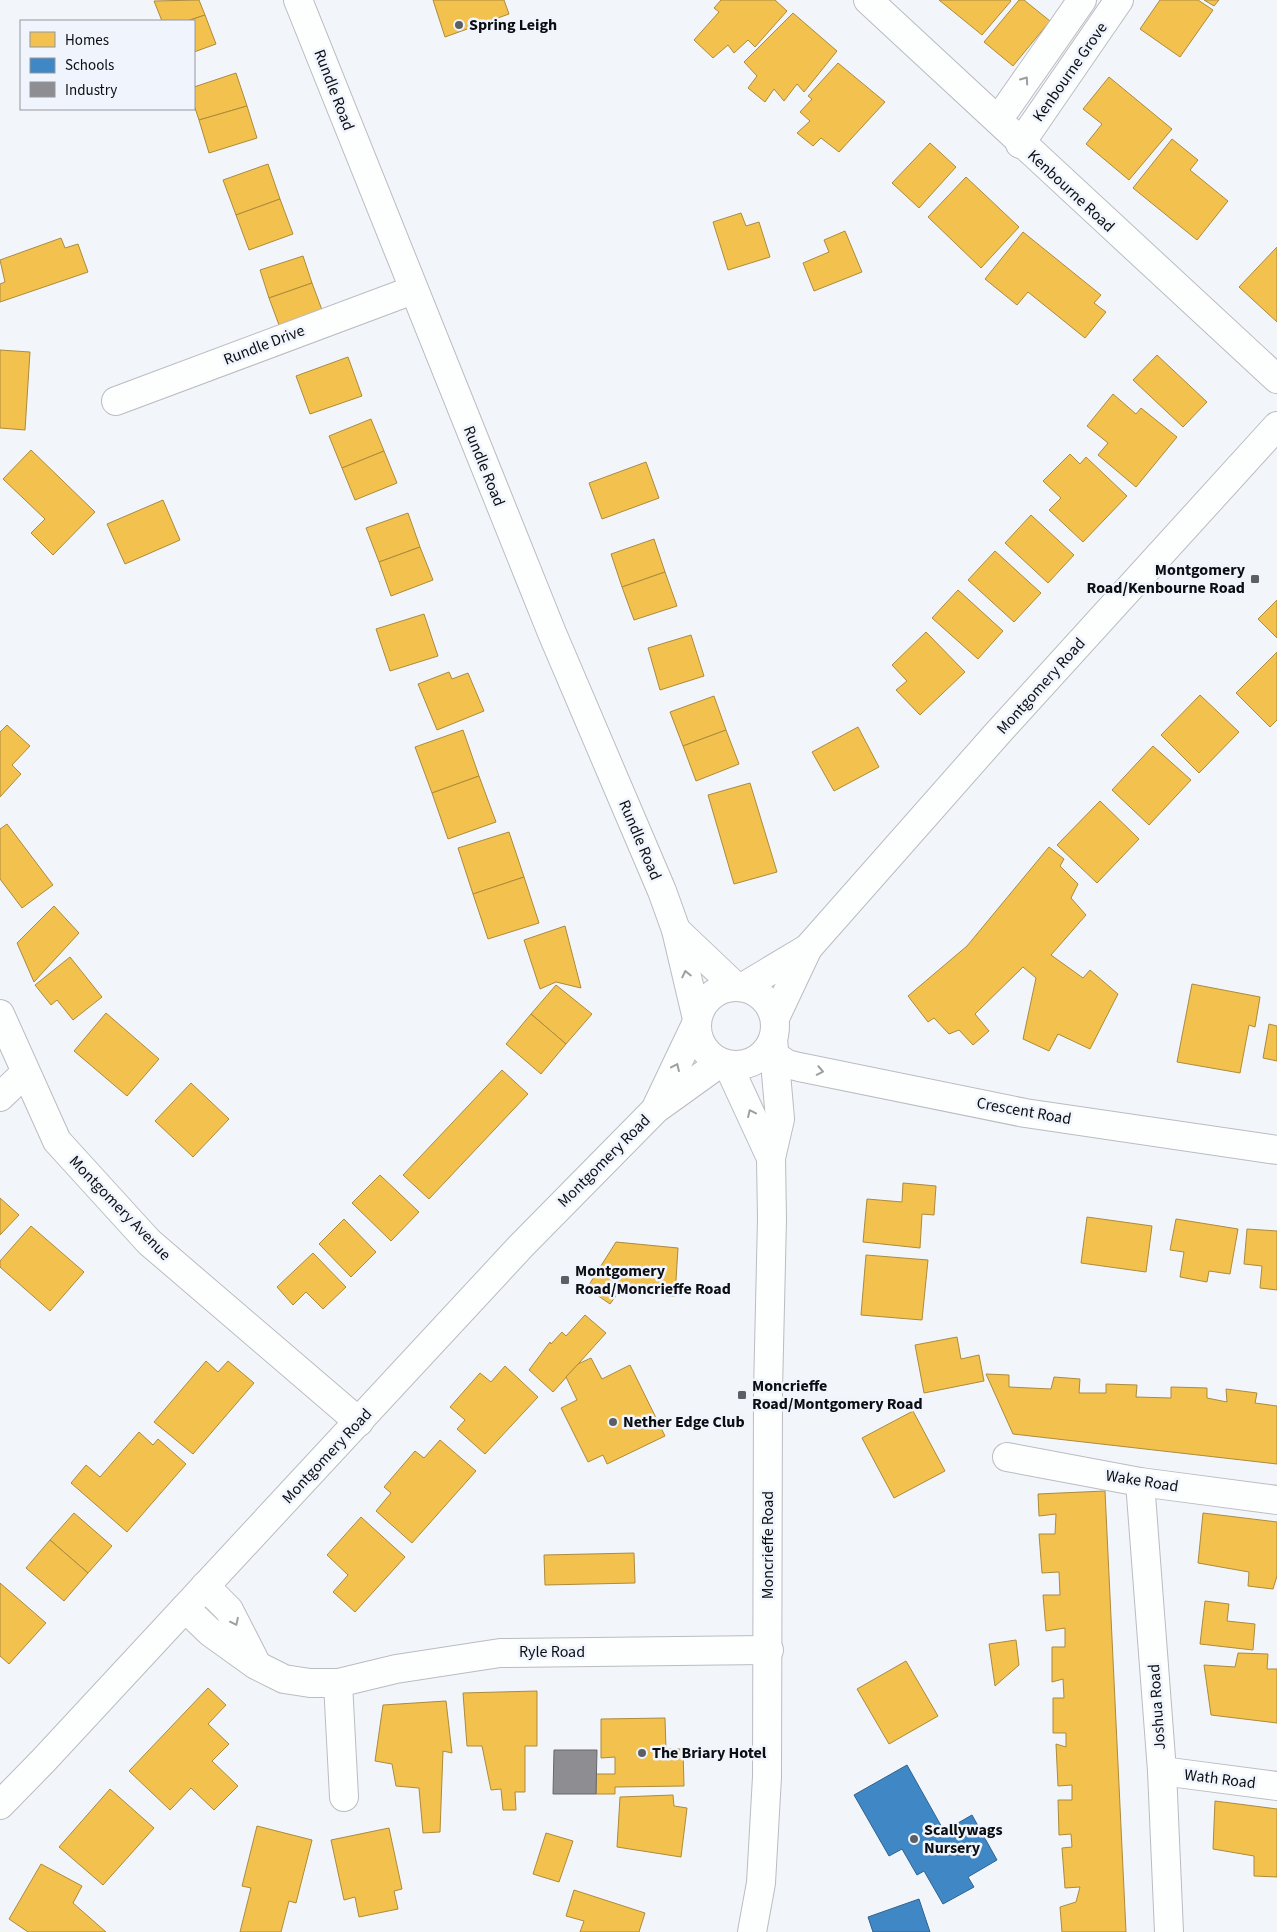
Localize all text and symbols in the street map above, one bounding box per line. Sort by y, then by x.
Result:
place label: Spring Leigh [469,14,557,36]
street label: Kenbourne Grove [1028,18,1113,126]
marker: Spring Leigh [453,19,465,31]
legend [20,20,195,110]
text: Homes [65,30,109,51]
street label: Rundle Road [308,46,360,134]
text: Schools [65,55,114,76]
one-way arrow [1019,77,1028,86]
text: Industry [65,80,117,101]
street label: Kenbourne Road [1023,145,1119,237]
street label: Rundle Drive [220,319,308,371]
street label: Rundle Road [458,422,510,510]
place label: Montgomery Road/Kenbourne Road [1087,559,1246,599]
marker: Montgomery Road/Kenbourne Road [1249,573,1261,585]
street label: Montgomery Road [992,633,1090,739]
street label: Rundle Road [613,797,667,883]
one-way arrow [681,970,692,979]
one-way arrow [669,1063,680,1072]
one-way arrow [816,1066,824,1076]
street label: Crescent Road [975,1092,1073,1130]
one-way arrow [746,1109,757,1118]
street label: Montgomery Road [553,1110,655,1212]
street label: Montgomery Avenue [64,1151,176,1265]
place label: Montgomery Road/Moncrieffe Road [575,1260,731,1300]
marker: Montgomery Road/Moncrieffe Road [559,1274,571,1286]
place label: Moncrieffe Road/Montgomery Road [752,1375,923,1415]
marker: Moncrieffe Road/Montgomery Road [736,1389,748,1401]
street label: Montgomery Road [277,1404,377,1508]
place label: Nether Edge Club [623,1411,745,1433]
marker: Nether Edge Club [607,1416,619,1428]
street label: Wake Road [1104,1464,1180,1498]
street label: Moncrieffe Road [757,1491,779,1599]
one-way arrow [229,1617,239,1626]
street label: Ryle Road [519,1641,585,1663]
street label: Joshua Road [1143,1663,1171,1751]
place label: The Briary Hotel [652,1742,767,1764]
marker: The Briary Hotel [636,1747,648,1759]
street label: Wath Road [1183,1764,1257,1794]
place label: Scallywags Nursery [924,1819,1002,1859]
marker: Scallywags Nursery [908,1833,920,1845]

